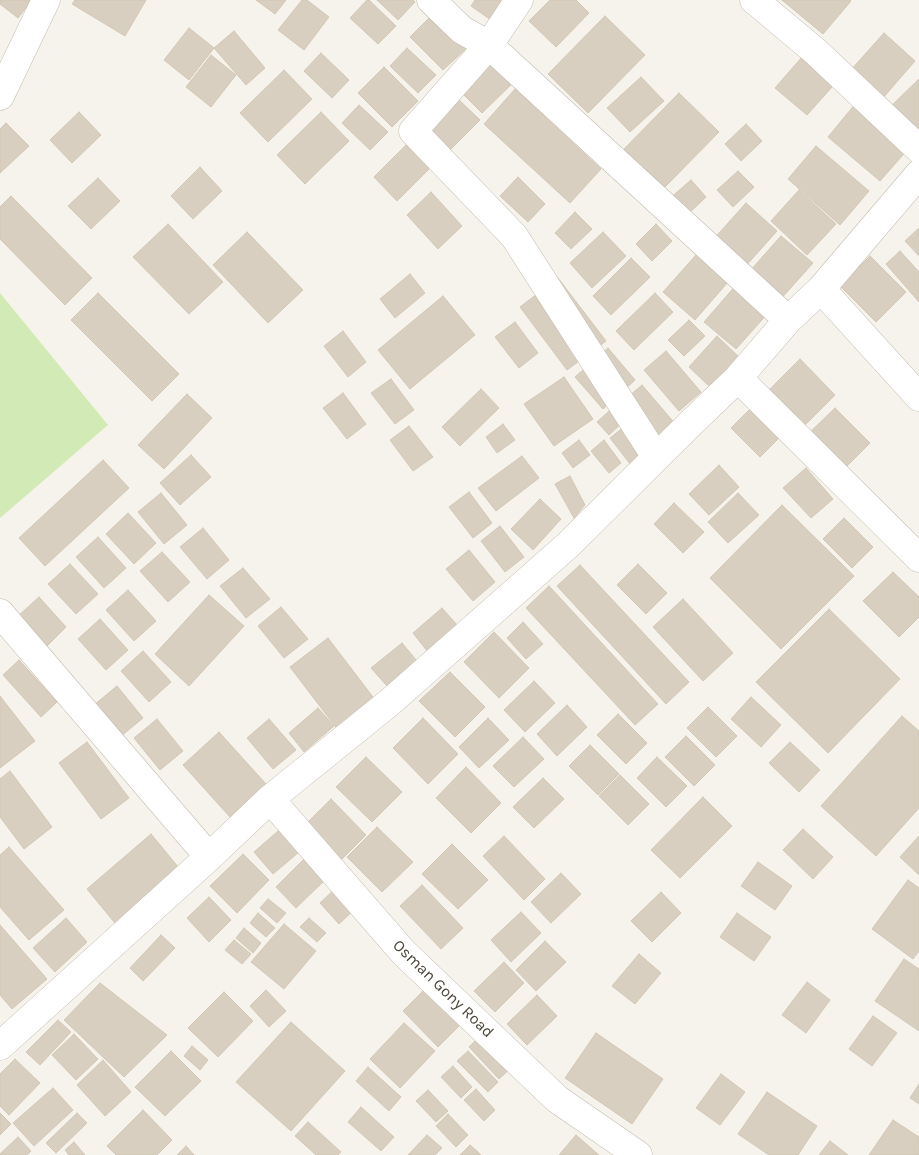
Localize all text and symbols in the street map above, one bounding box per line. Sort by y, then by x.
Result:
street label: Osman Gony Road [389,936,497,1042]

